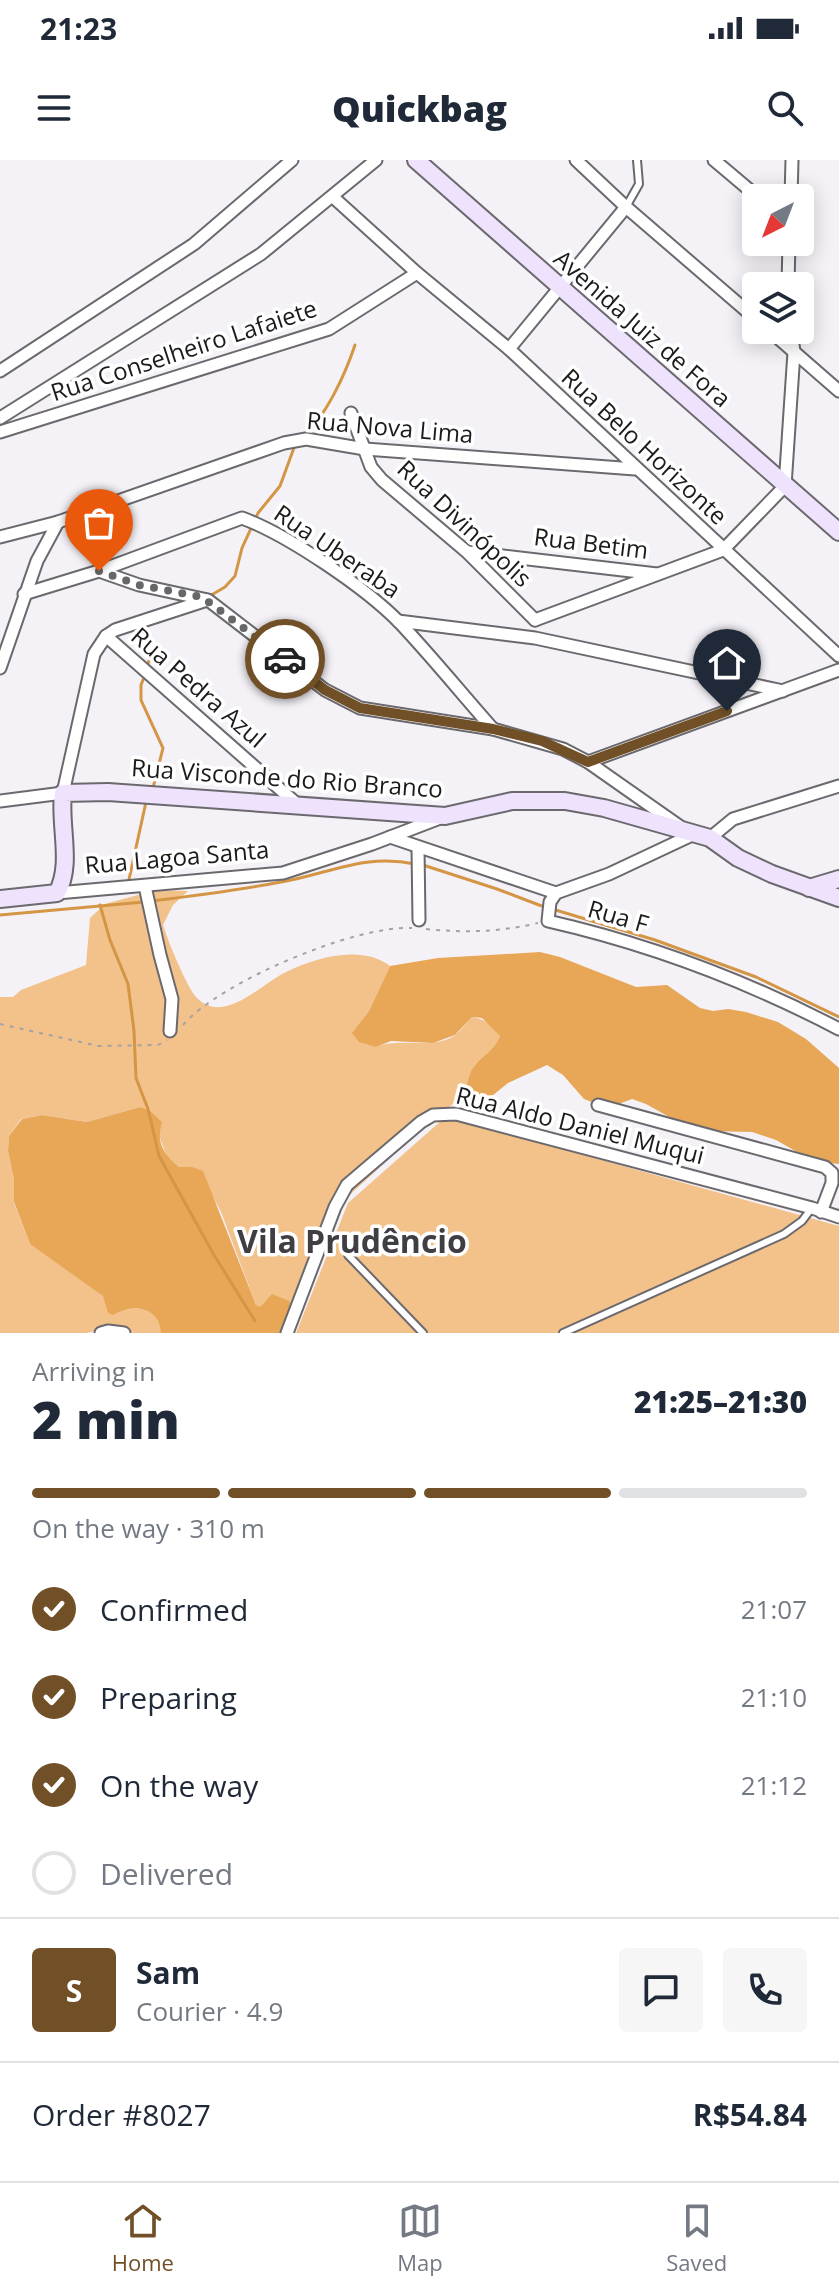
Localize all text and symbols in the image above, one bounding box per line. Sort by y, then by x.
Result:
text: 21:23 [40,8,117,49]
text: Quickbag [332,84,507,133]
icon: menu [32,86,76,130]
icon: search [763,86,807,130]
north arrow [742,184,814,256]
map controls [742,184,814,344]
street label: Avenida Juiz de Fora [547,242,739,414]
button: layers [742,272,814,344]
street label: Rua Conselheiro Lafaiete [46,291,321,408]
street label: Rua Belo Horizonte [555,360,735,531]
street label: Rua Nova Lima [305,403,475,450]
street label: Rua Divinópolis [391,452,539,594]
pin [65,489,133,571]
street label: Rua Uberaba [268,496,408,605]
icon: bag [77,501,121,545]
street label: Rua Betim [532,519,650,566]
street label: Rua Pedra Azul [125,619,273,755]
courier [245,619,325,699]
pin [693,629,761,711]
icon: car [263,637,307,681]
icon: home [705,641,749,685]
street label: Rua Visconde do Rio Branco [130,750,444,805]
street label: Rua Lagoa Santa [83,832,271,881]
street label: Rua F [584,891,653,940]
street label: Rua Aldo Daniel Muqui [453,1078,708,1171]
district label: Vila Prudêncio [237,1219,467,1262]
text: Arriving in [32,1353,155,1389]
text: 21:25–21:30 [634,1381,807,1422]
text: 2 min [32,1383,180,1454]
text: On the way · 310 m [32,1510,265,1546]
icon: check [32,1587,76,1631]
text: Confirmed [100,1589,248,1630]
text: 21:07 [741,1591,807,1627]
icon: check [32,1675,76,1719]
text: Preparing [100,1677,237,1718]
text: 21:10 [741,1679,807,1715]
icon: check [32,1763,76,1807]
text: On the way [100,1765,258,1806]
text: 21:12 [741,1767,807,1803]
text: Delivered [100,1853,233,1894]
button: chat [619,1948,703,2032]
button: phone [723,1948,807,2032]
text: Sam [136,1952,200,1993]
text: S [66,1970,82,2011]
text: Courier · 4.9 [136,1993,283,2029]
text: Order #8027 [32,2094,211,2135]
text: R$54.84 [693,2094,807,2135]
tab: Home [112,2199,174,2277]
tab: Map [397,2199,443,2277]
tab: Saved [666,2199,727,2277]

